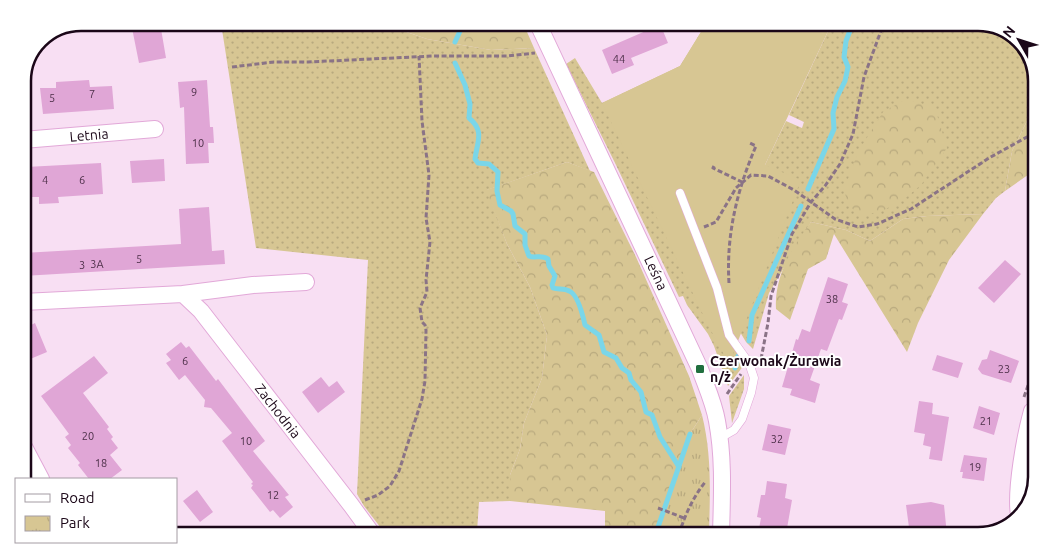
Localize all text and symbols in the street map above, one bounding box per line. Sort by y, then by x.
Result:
north arrow [994,15,1044,65]
text: N [999,23,1018,41]
house number: 44 [613,53,625,65]
house number: 9 [191,86,197,98]
house number: 7 [89,88,95,100]
house number: 5 [49,92,55,104]
street label: Letnia [69,125,109,145]
house number: 10 [192,137,204,149]
house number: 4 [42,174,48,186]
house number: 6 [79,174,85,186]
house number: 5 [136,253,142,265]
street label: Leśna [641,253,671,293]
house number: 3A [90,258,105,270]
house number: 3 [79,259,85,271]
house number: 38 [826,293,838,305]
place label: Czerwonak/Żurawia n/ż [710,352,841,385]
house number: 6 [182,355,188,367]
marker: Czerwonak/Żurawia n/ż [694,363,706,375]
house number: 23 [998,363,1010,375]
street label: Zachodnia [252,381,304,441]
house number: 21 [980,415,992,427]
house number: 20 [82,430,94,442]
house number: 32 [771,433,783,445]
house number: 10 [240,435,252,447]
house number: 18 [95,457,107,469]
house number: 19 [969,461,981,473]
legend [15,478,178,543]
text: Road [60,489,95,506]
house number: 12 [267,489,279,501]
text: Park [60,514,90,531]

